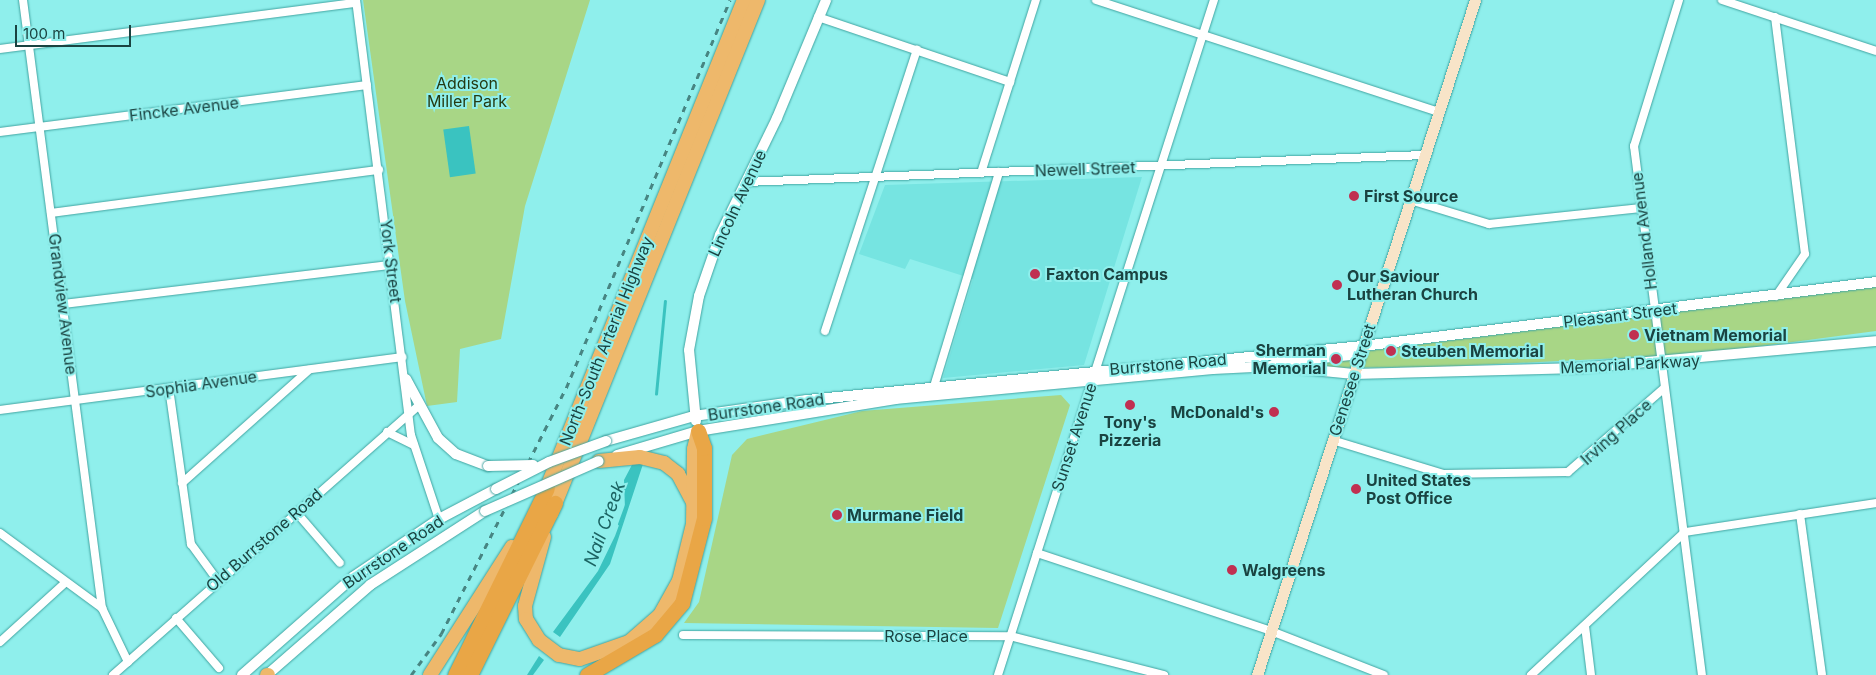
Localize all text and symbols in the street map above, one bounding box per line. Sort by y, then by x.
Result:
scale bar [18,15,134,47]
text: 100 m [23,24,65,43]
park label: Addison Miller Park [427,73,507,111]
street label: Fincke Avenue [128,93,240,125]
street label: Lincoln Avenue [704,147,770,259]
street label: Newell Street [1034,158,1136,180]
street label: Holland Avenue [1627,171,1661,291]
place label: First Source [1364,186,1458,206]
marker: First Source [1348,190,1360,202]
street label: York Street [376,218,406,304]
street label: Grandview Avenue [45,232,81,376]
street label: North-South Arterial Highway [555,234,657,448]
place label: Faxton Campus [1046,264,1168,284]
place label: Our Saviour Lutheran Church [1347,266,1478,304]
marker: Faxton Campus [1028,267,1042,281]
marker: Our Saviour Lutheran Church [1331,279,1343,291]
street label: Pleasant Street [1562,299,1678,331]
street label: Genesee Street [1325,321,1379,439]
place label: Vietnam Memorial [1644,325,1787,345]
marker: Vietnam Memorial [1628,329,1640,341]
place label: Sherman Memorial [1253,340,1326,378]
place label: Steuben Memorial [1401,341,1543,361]
marker: Steuben Memorial [1385,345,1397,357]
street label: Burrstone Road [1109,349,1227,379]
street label: Memorial Parkway [1560,351,1700,377]
marker: Sherman Memorial [1330,353,1342,365]
street label: Sophia Avenue [144,367,258,401]
street label: Sunset Avenue [1047,380,1101,494]
street label: Burrstone Road [707,389,825,425]
street label: Irving Place [1577,395,1655,469]
marker: Tony's Pizzeria [1124,399,1136,411]
place label: McDonald's [1170,402,1264,422]
marker: McDonald's [1268,406,1280,418]
place label: Tony's Pizzeria [1099,412,1161,450]
place label: United States Post Office [1366,470,1471,508]
water label: Nail Creek [580,479,630,569]
marker: United States Post Office [1350,483,1362,495]
street label: Old Burrstone Road [202,484,326,596]
place label: Murmane Field [847,505,963,525]
marker: Murmane Field [831,509,843,521]
street label: Burrstone Road [339,511,447,593]
place label: Walgreens [1242,560,1326,580]
marker: Walgreens [1226,564,1238,576]
street label: Rose Place [884,626,968,646]

